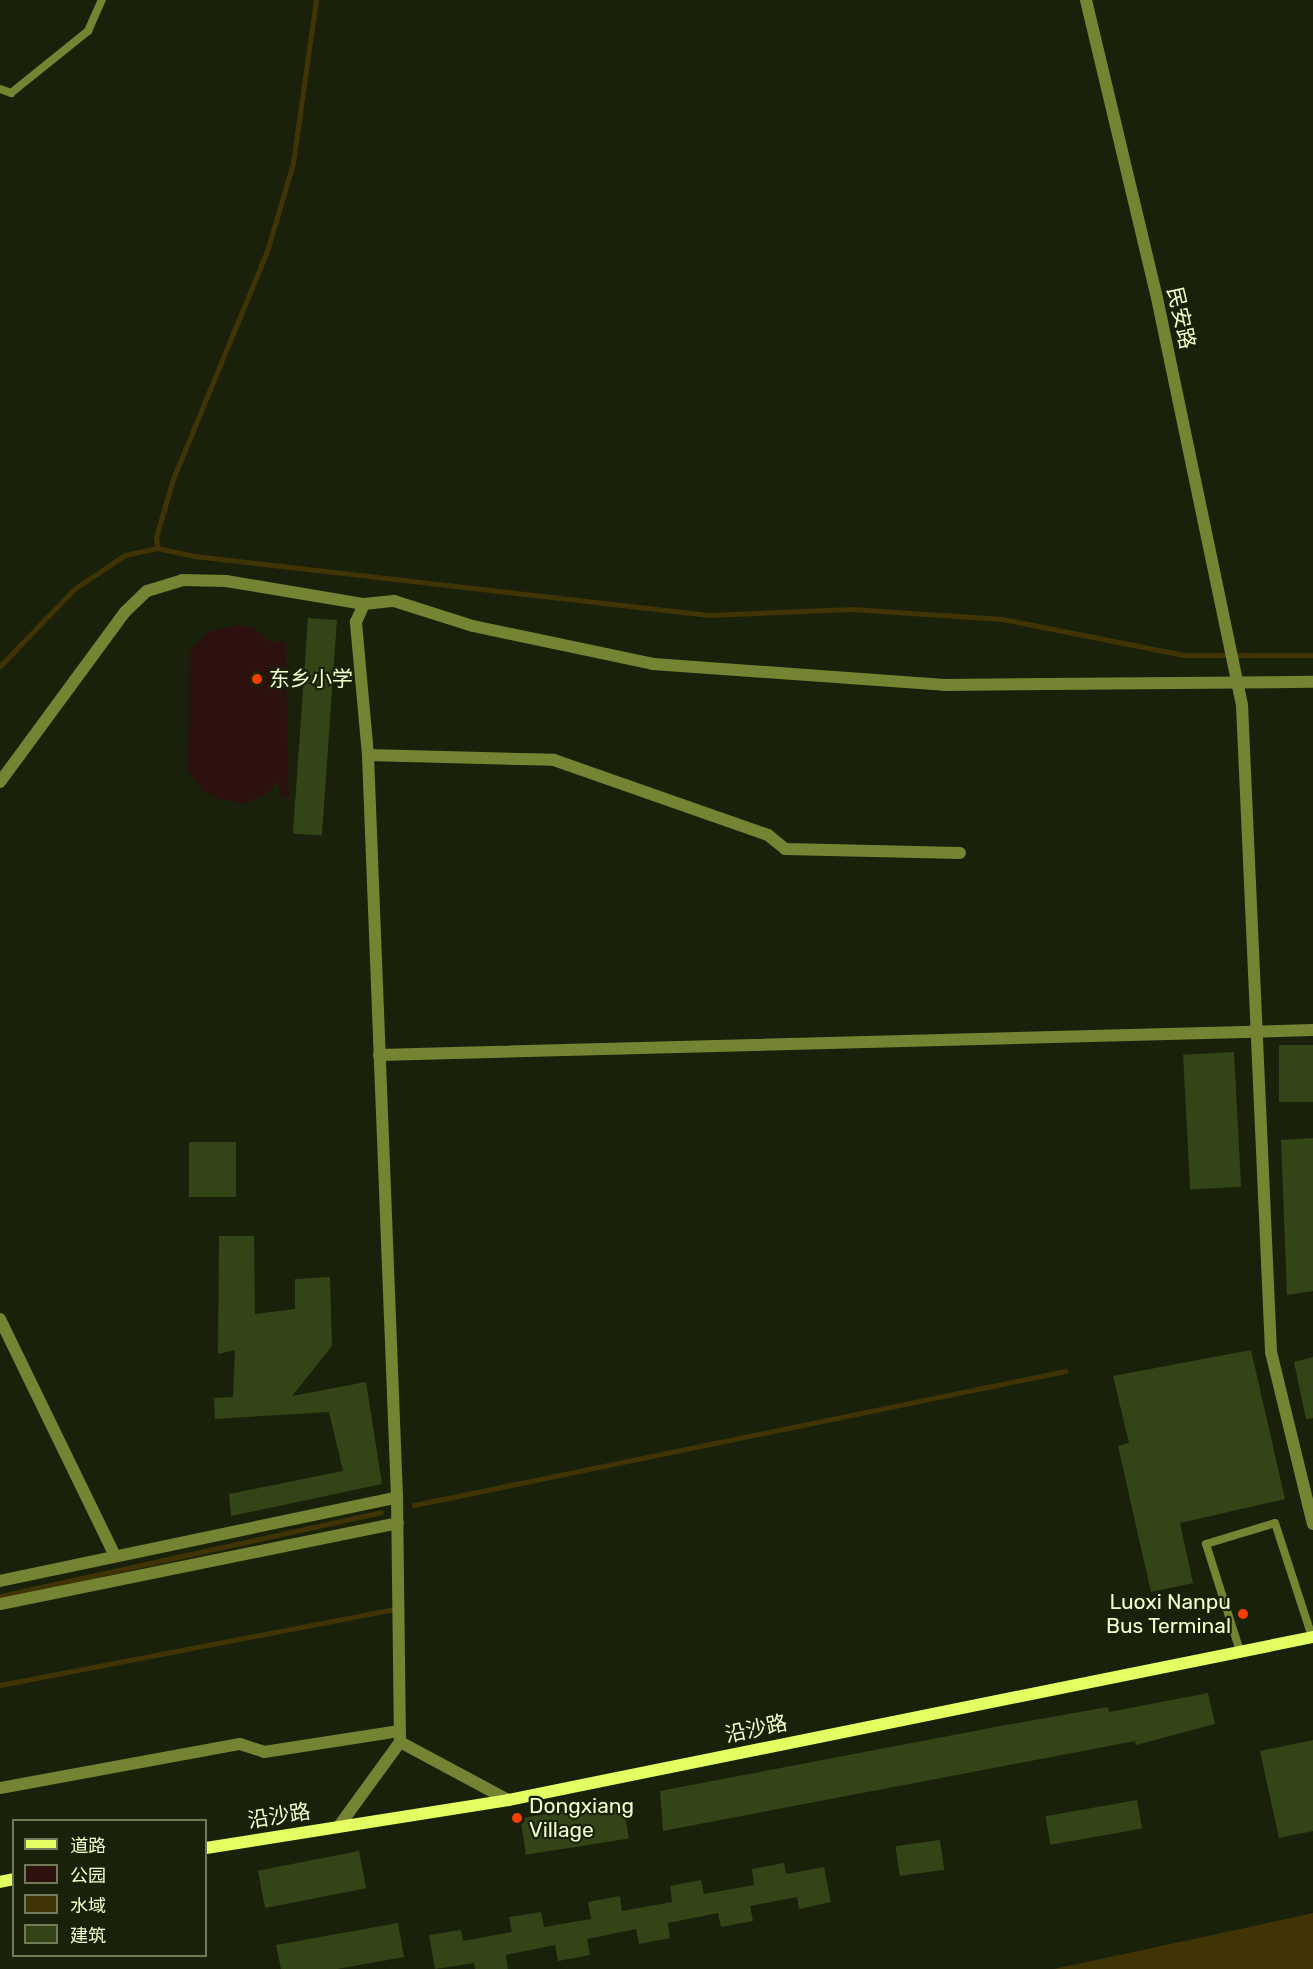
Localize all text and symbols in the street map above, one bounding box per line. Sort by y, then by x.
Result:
street label: 民安路 [1162,284,1200,352]
place label: 东乡小学 [269,666,353,692]
marker: 东乡小学 [250,672,264,686]
place label: Luoxi Nanpu Bus Terminal [1105,1589,1231,1639]
marker: Luoxi Nanpu Bus Terminal [1236,1607,1250,1621]
street label: 沿沙路 [723,1710,789,1748]
place label: Dongxiang Village [529,1793,634,1843]
street label: 沿沙路 [246,1799,312,1833]
marker: Dongxiang Village [510,1811,524,1825]
legend [12,1819,207,1957]
text: 道路 [70,1835,106,1857]
text: 公园 [70,1865,106,1887]
text: 水域 [70,1895,106,1917]
text: 建筑 [70,1925,106,1947]

